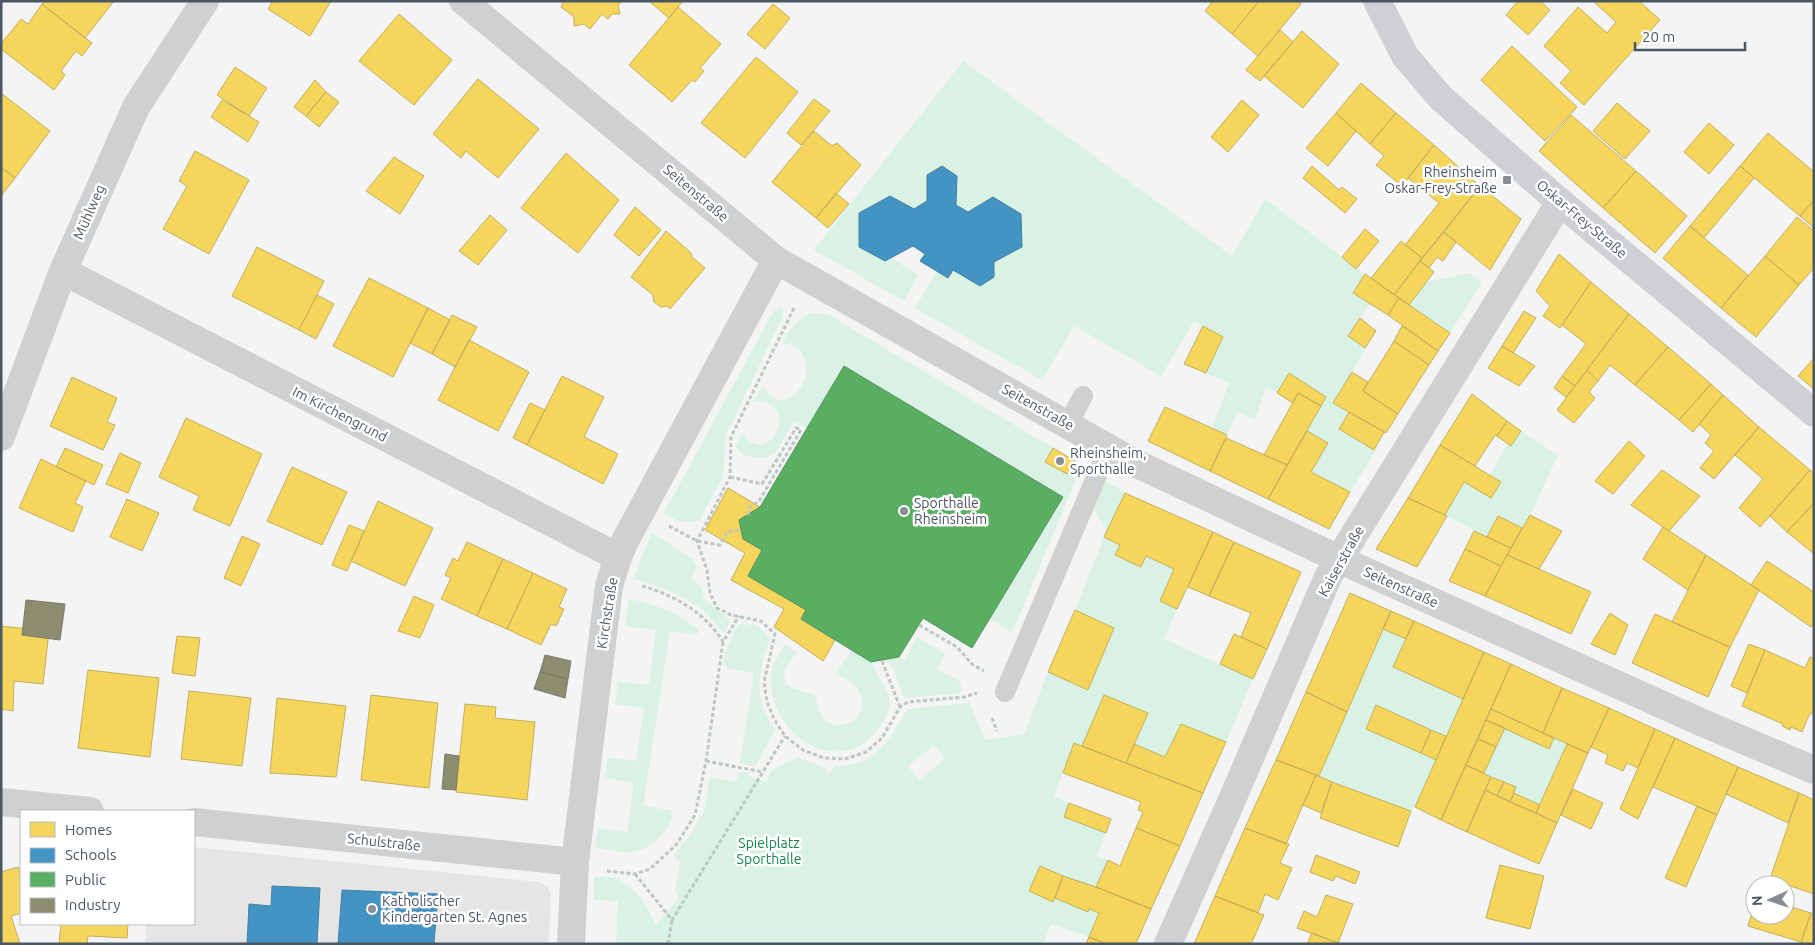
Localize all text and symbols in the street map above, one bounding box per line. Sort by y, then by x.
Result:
scale bar [1635,20,1745,52]
text: 20 m [1642,28,1675,45]
street label: Seitenstraße [660,161,732,225]
place label: Rheinsheim Oskar-Frey-Straße [1384,164,1497,196]
marker: Rheinsheim Oskar-Frey-Straße [1501,174,1513,186]
street label: Oskar-Frey-Straße [1534,177,1630,261]
street label: Mühlweg [70,182,108,242]
street label: Seitenstraße [999,381,1077,433]
street label: Im Kirchengrund [290,383,390,445]
place label: Rheinsheim, Sporthalle [1070,445,1147,477]
marker: Rheinsheim, Sporthalle [1054,455,1066,467]
place label: Sporthalle Rheinsheim [914,495,987,527]
marker: Sporthalle Rheinsheim [898,505,910,517]
street label: Kaiserstraße [1315,523,1367,599]
street label: Seitenstraße [1361,563,1441,611]
street label: Kirchstraße [593,576,621,650]
legend [20,810,195,925]
text: Homes [65,821,112,838]
street label: Schulstraße [346,830,422,854]
park label: Spielplatz Sporthalle [737,835,801,867]
text: Schools [65,846,116,863]
text: Public [65,871,106,888]
north arrow [1745,875,1795,925]
place label: Katholischer Kindergarten St. Agnes [382,893,527,925]
text: N [1749,895,1765,906]
text: Industry [65,896,120,913]
marker: Katholischer Kindergarten St. Agnes [366,903,378,915]

